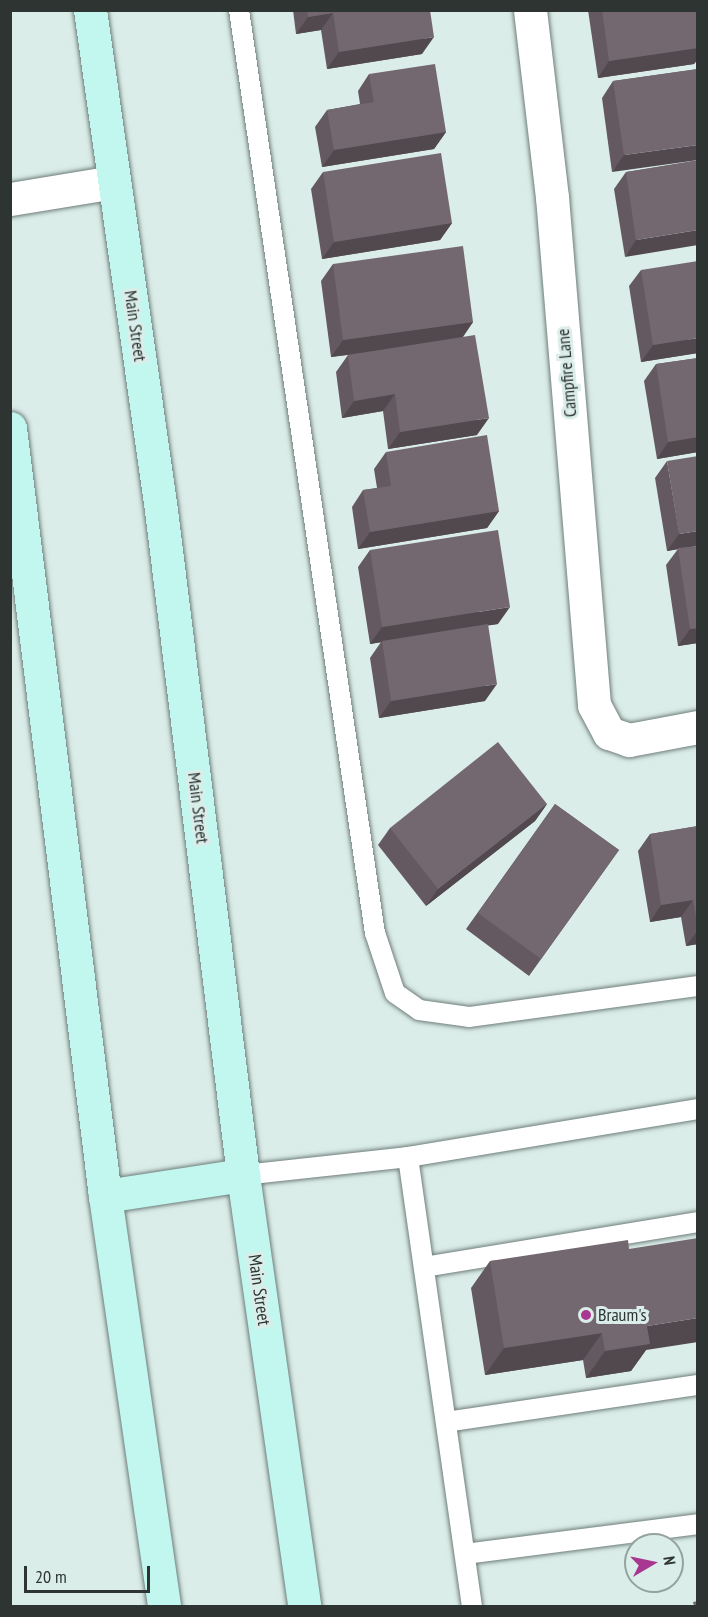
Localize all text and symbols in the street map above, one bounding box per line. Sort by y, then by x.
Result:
street label: Main Street [119,289,151,363]
street label: Campfire Lane [552,328,582,418]
street label: Main Street [183,771,213,845]
street label: Main Street [243,1253,275,1327]
place label: Braum's [598,1304,647,1326]
marker: Braum's [579,1308,593,1322]
north arrow [624,1533,684,1593]
scale bar [27,1554,153,1592]
text: N [659,1555,680,1566]
text: 20 m [35,1565,67,1588]

